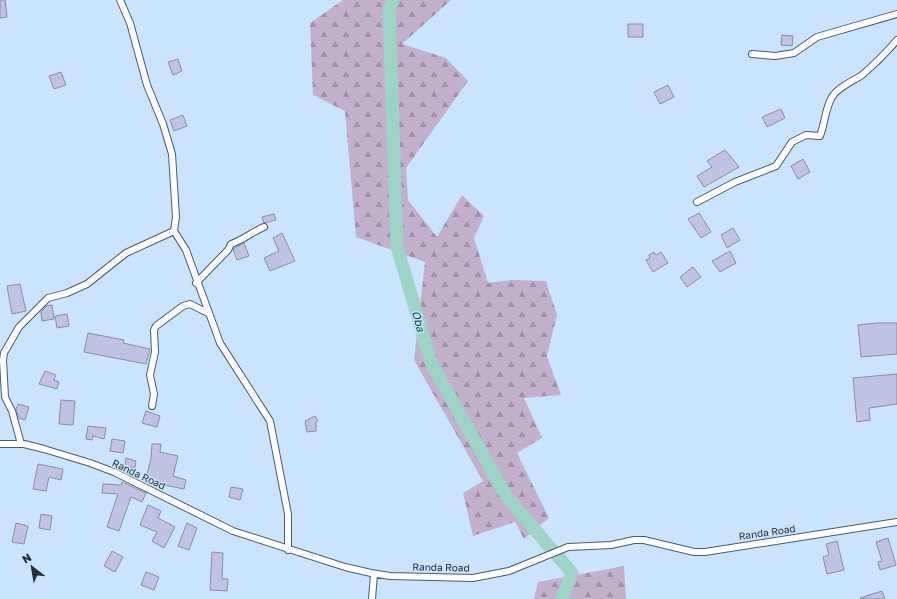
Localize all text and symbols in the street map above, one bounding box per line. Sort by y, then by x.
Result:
water label: Oba [410,309,428,334]
street label: Randa Road [110,456,168,492]
street label: Randa Road [738,522,796,542]
north arrow [12,547,52,587]
text: N [20,550,34,566]
street label: Randa Road [412,561,470,573]

